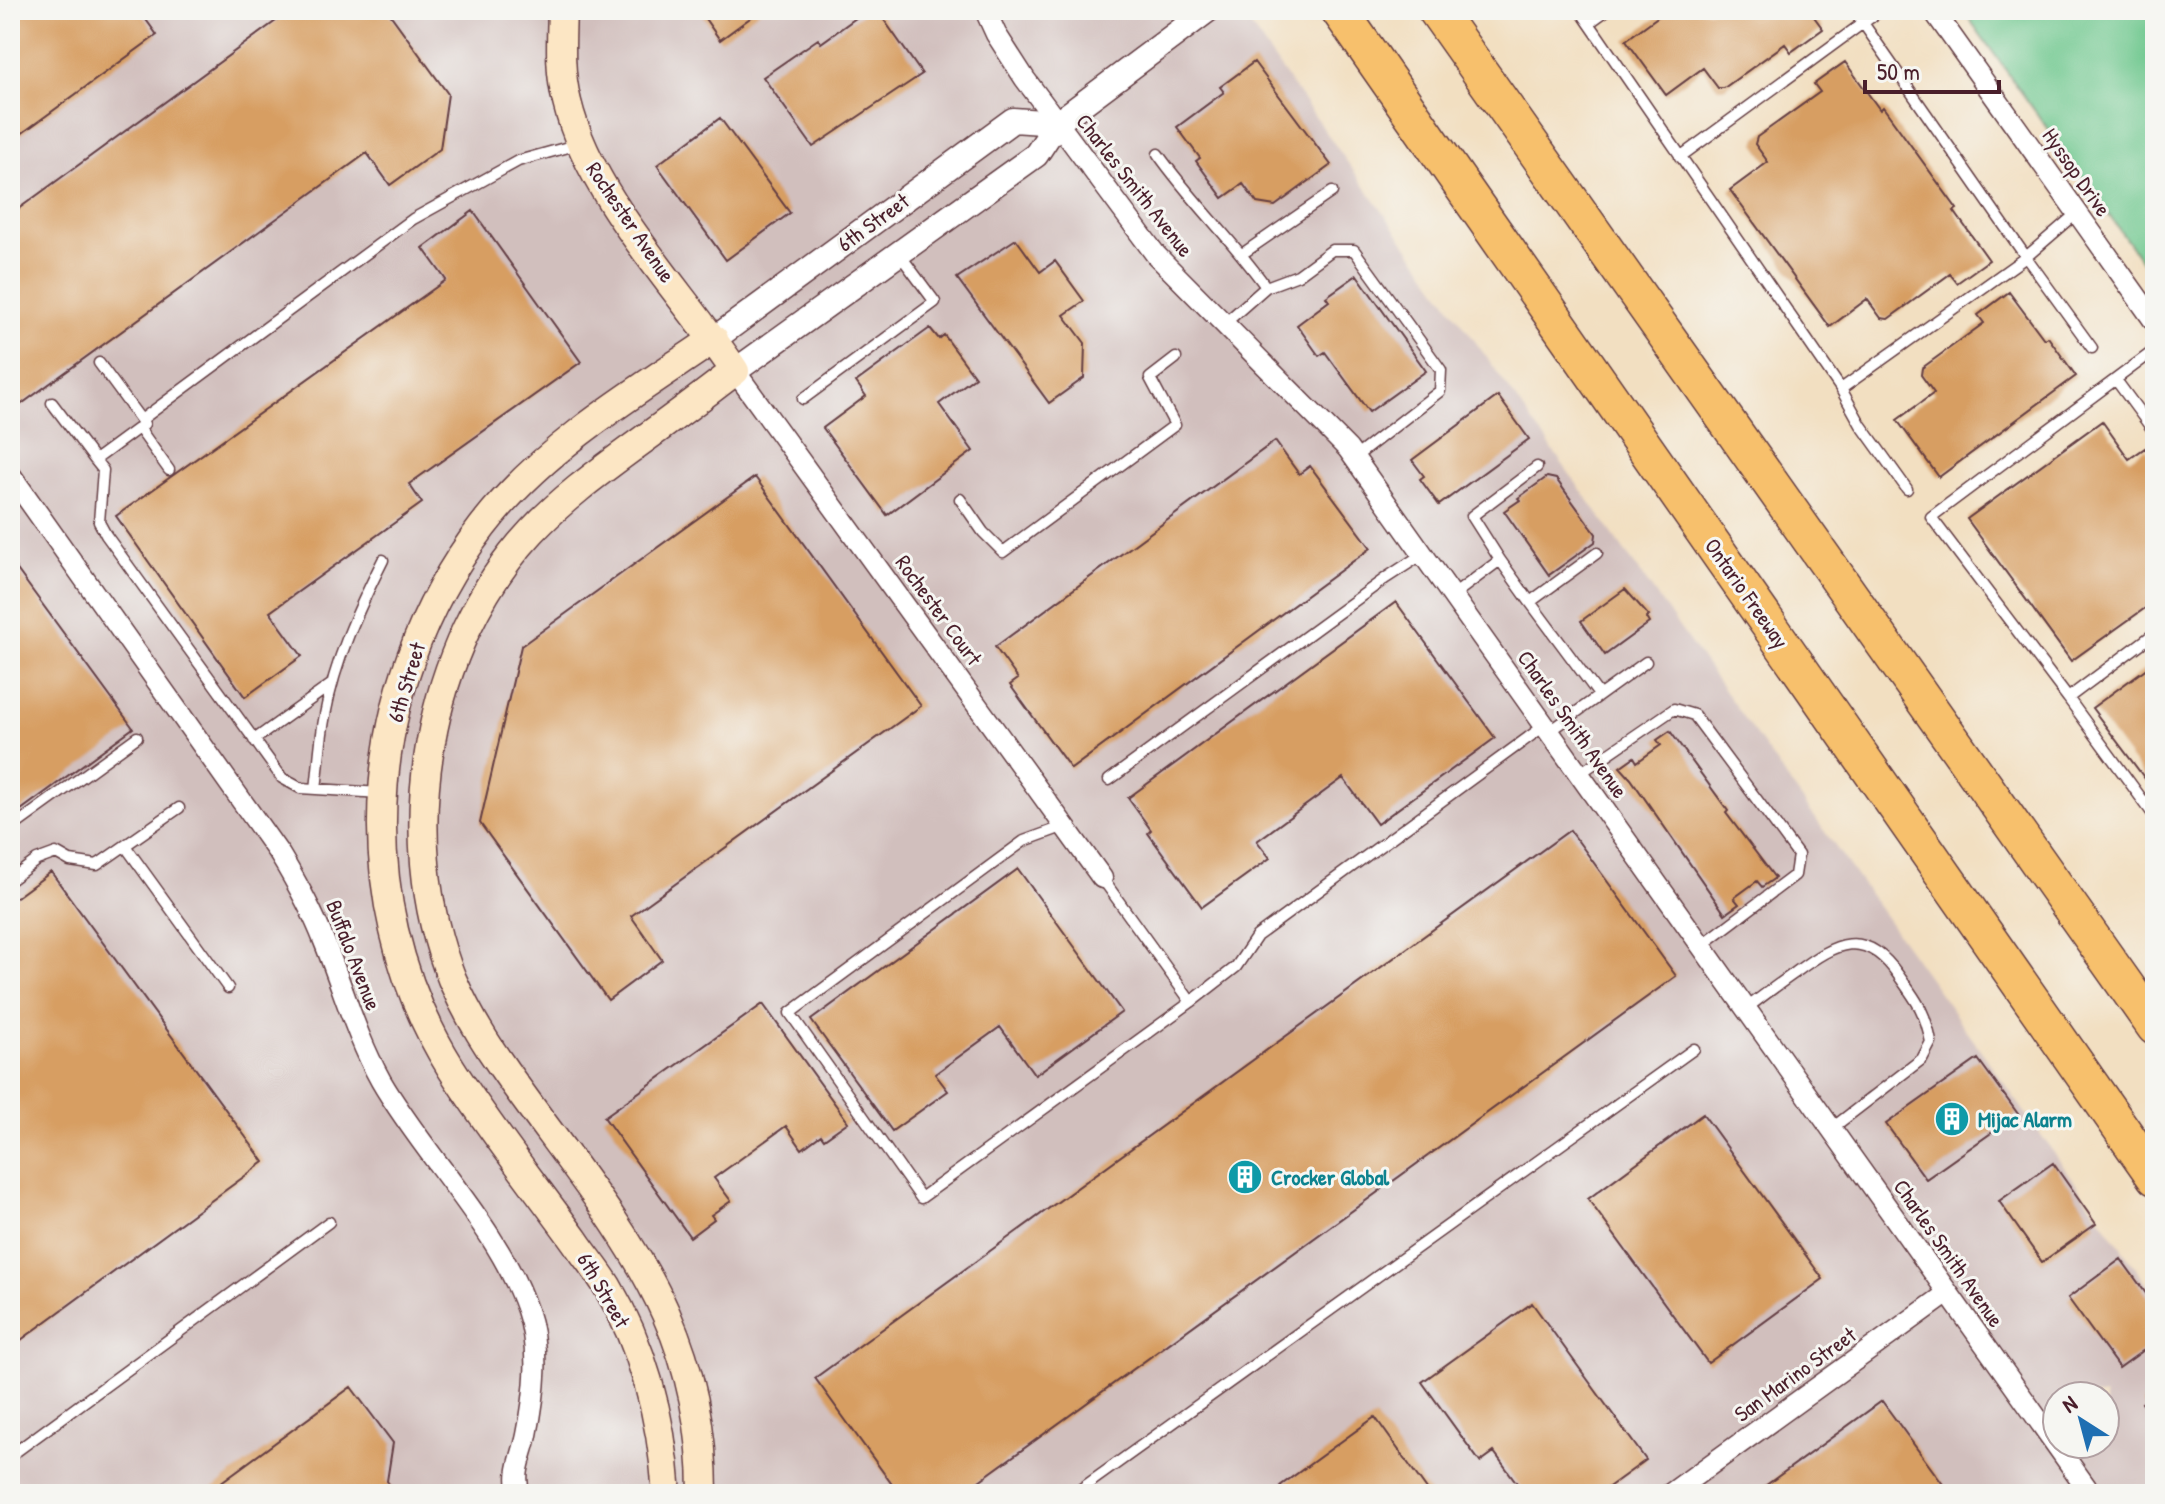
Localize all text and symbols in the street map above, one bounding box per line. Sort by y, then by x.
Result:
scale bar [1865,44,1999,94]
text: 50 m [1877,55,1920,87]
street label: Charles Smith Avenue [1070,107,1201,263]
street label: Hyssop Drive [2036,122,2118,222]
street label: Rochester Avenue [580,156,683,288]
street label: 6th Street [831,186,915,258]
street label: Ontario Freeway [1698,532,1796,654]
street label: Rochester Court [889,549,989,672]
street label: 6th Street [380,638,432,726]
street label: Charles Smith Avenue [1511,644,1635,804]
street label: Buffalo Avenue [319,896,389,1015]
building icon: Mijac Alarm [1933,1100,1971,1138]
place label: Mijac Alarm [1978,1104,2072,1134]
building icon: Crocker Global [1226,1158,1264,1196]
place label: Crocker Global [1271,1162,1390,1192]
street label: Charles Smith Avenue [1887,1173,2011,1333]
street label: 6th Street [571,1247,638,1333]
street label: San Marino Street [1728,1319,1862,1428]
north arrow [2041,1380,2121,1460]
text: N [2056,1388,2083,1419]

